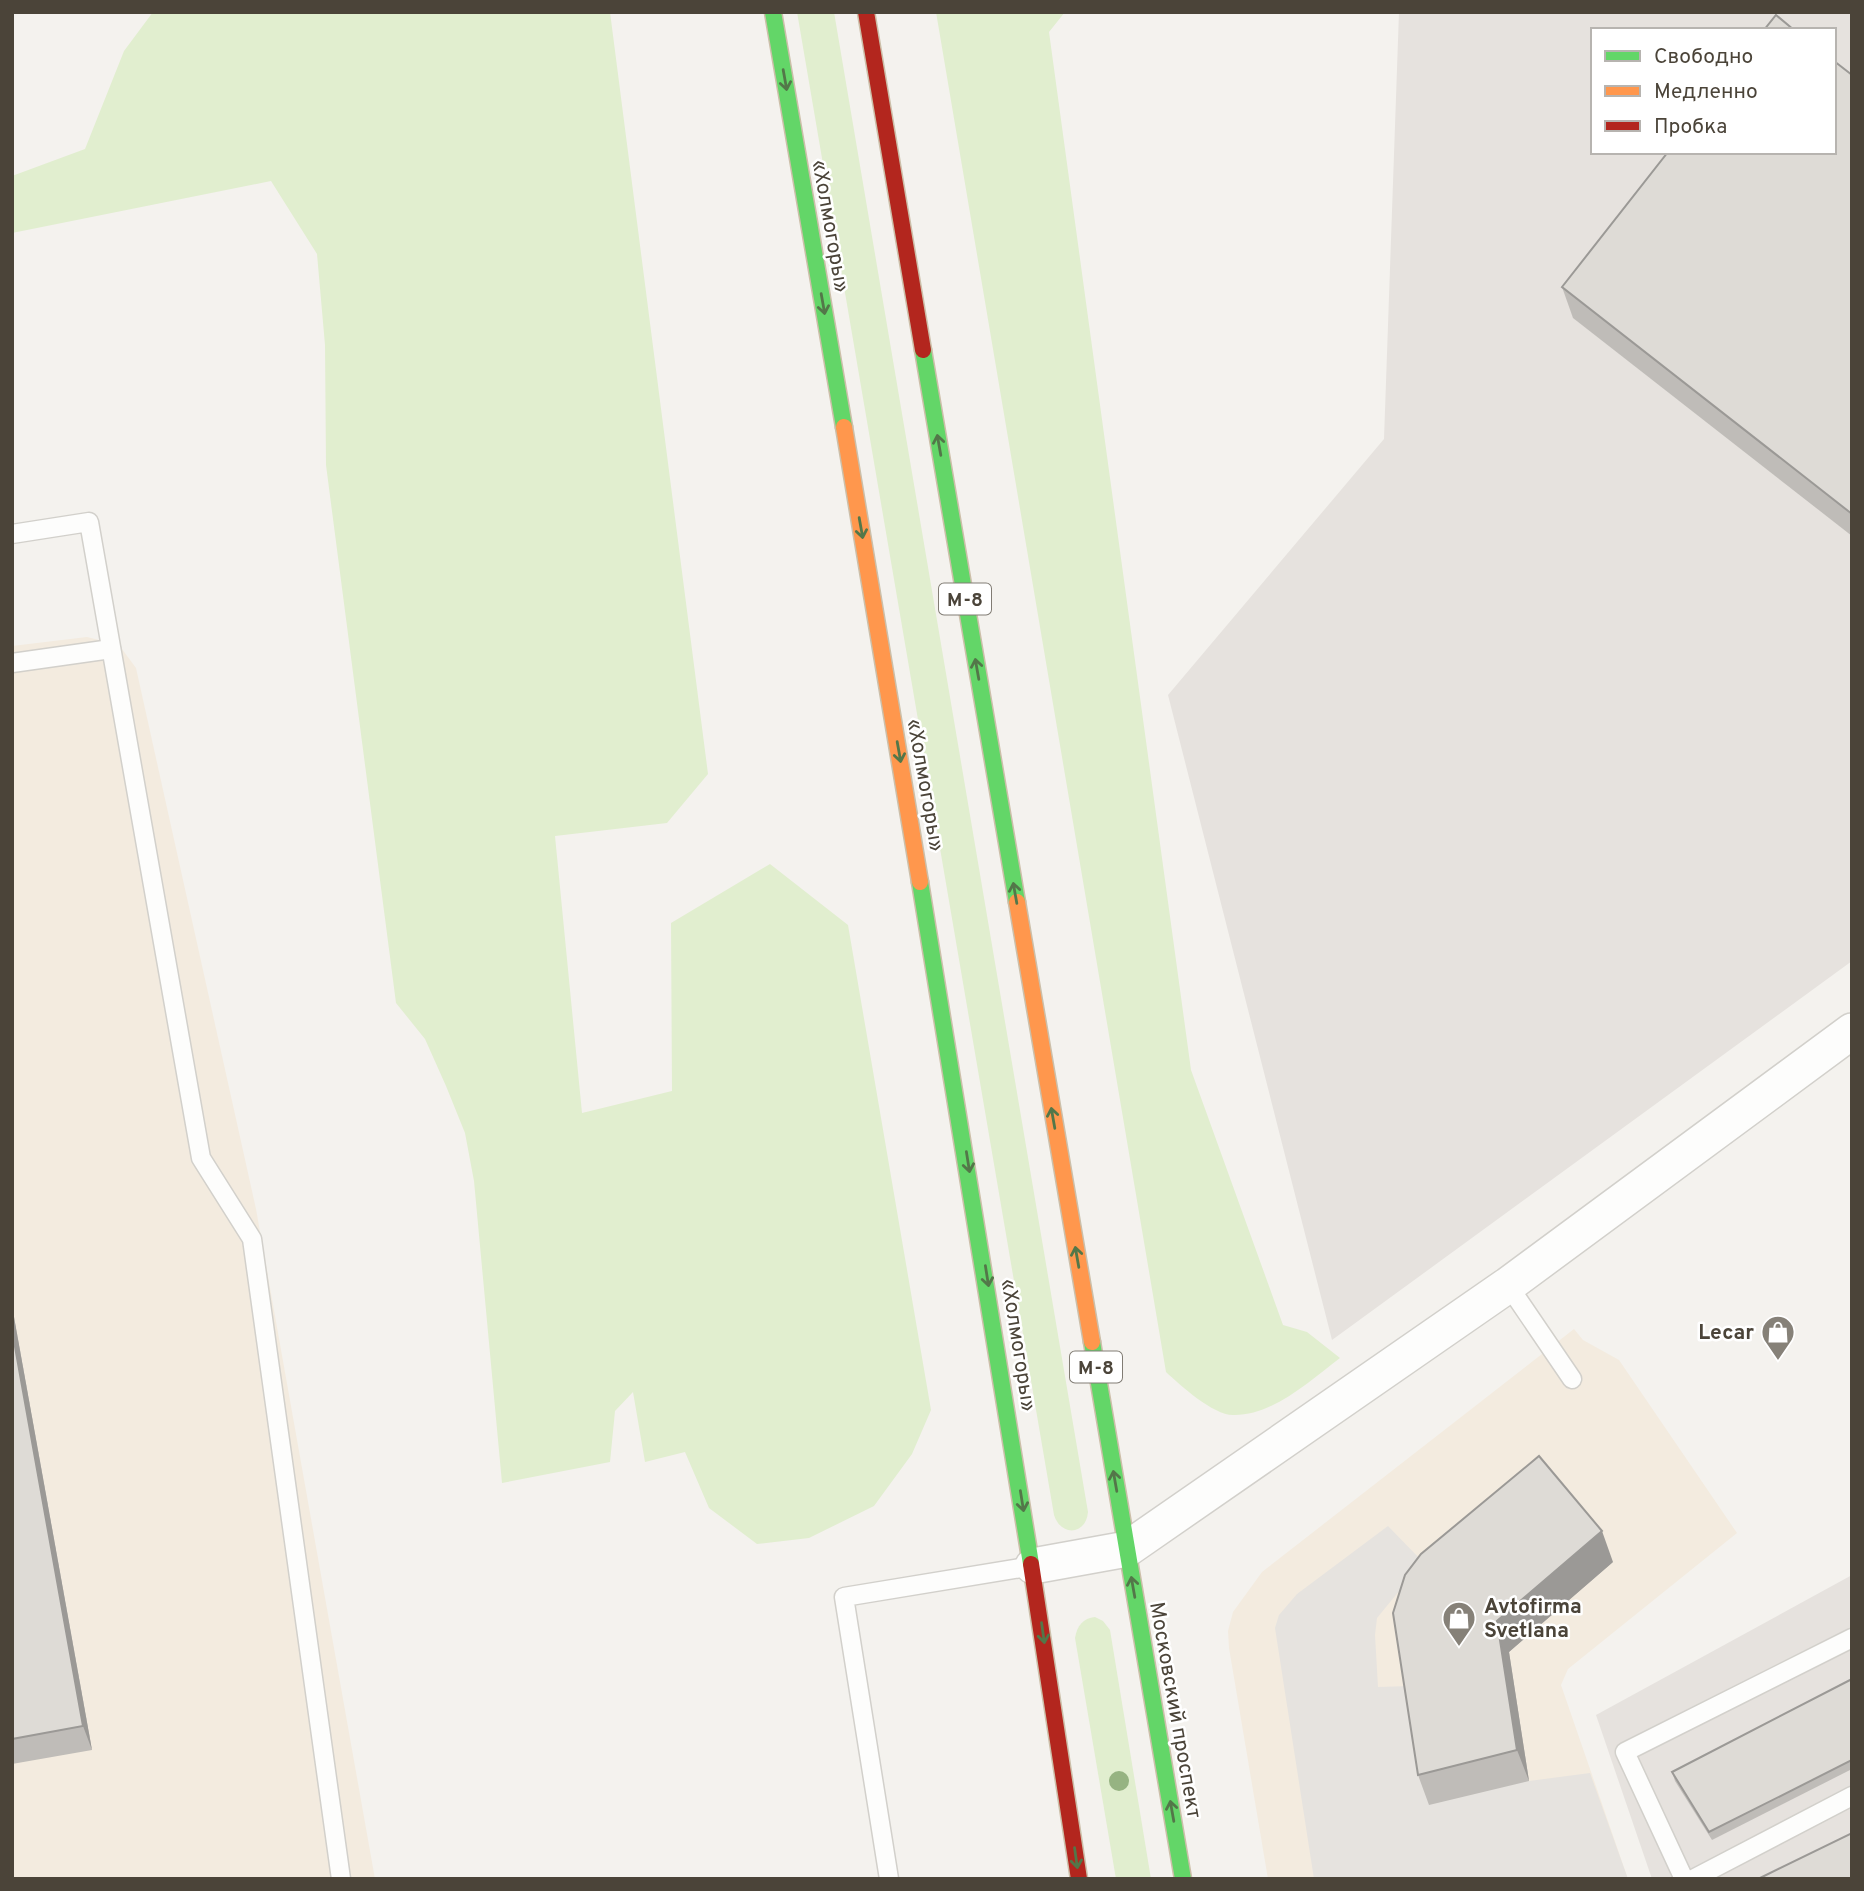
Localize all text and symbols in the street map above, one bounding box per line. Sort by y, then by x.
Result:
legend [1591,28,1836,154]
text: Свободно [1654,44,1753,71]
one-way arrow [778,68,792,90]
text: Медленно [1654,79,1758,106]
text: Пробка [1654,114,1727,141]
street label: «Холмогоры» [805,158,854,295]
one-way arrow [817,292,830,315]
one-way arrow [932,434,945,457]
one-way arrow [855,516,868,539]
road number: М-8 [939,584,991,614]
one-way arrow [970,658,983,681]
street label: «Холмогоры» [900,717,949,854]
one-way arrow [893,740,906,763]
one-way arrow [1008,882,1021,905]
one-way arrow [1046,1107,1059,1130]
one-way arrow [962,1150,975,1173]
one-way arrow [1070,1246,1083,1269]
one-way arrow [980,1264,993,1287]
street label: «Холмогоры» [994,1277,1041,1414]
shop icon: Lecar [1759,1313,1797,1362]
place label: Lecar [1698,1320,1754,1347]
road number: М-8 [1070,1352,1122,1382]
one-way arrow [1108,1471,1121,1493]
one-way arrow [1016,1489,1029,1512]
one-way arrow [1126,1576,1139,1599]
place label: Avtofirma Svetlana [1484,1594,1582,1645]
shop icon: Avtofirma Svetlana [1440,1599,1478,1648]
street label: Московский проспект [1142,1600,1207,1820]
one-way arrow [1037,1622,1050,1644]
one-way arrow [1165,1801,1178,1823]
one-way arrow [1070,1847,1083,1869]

